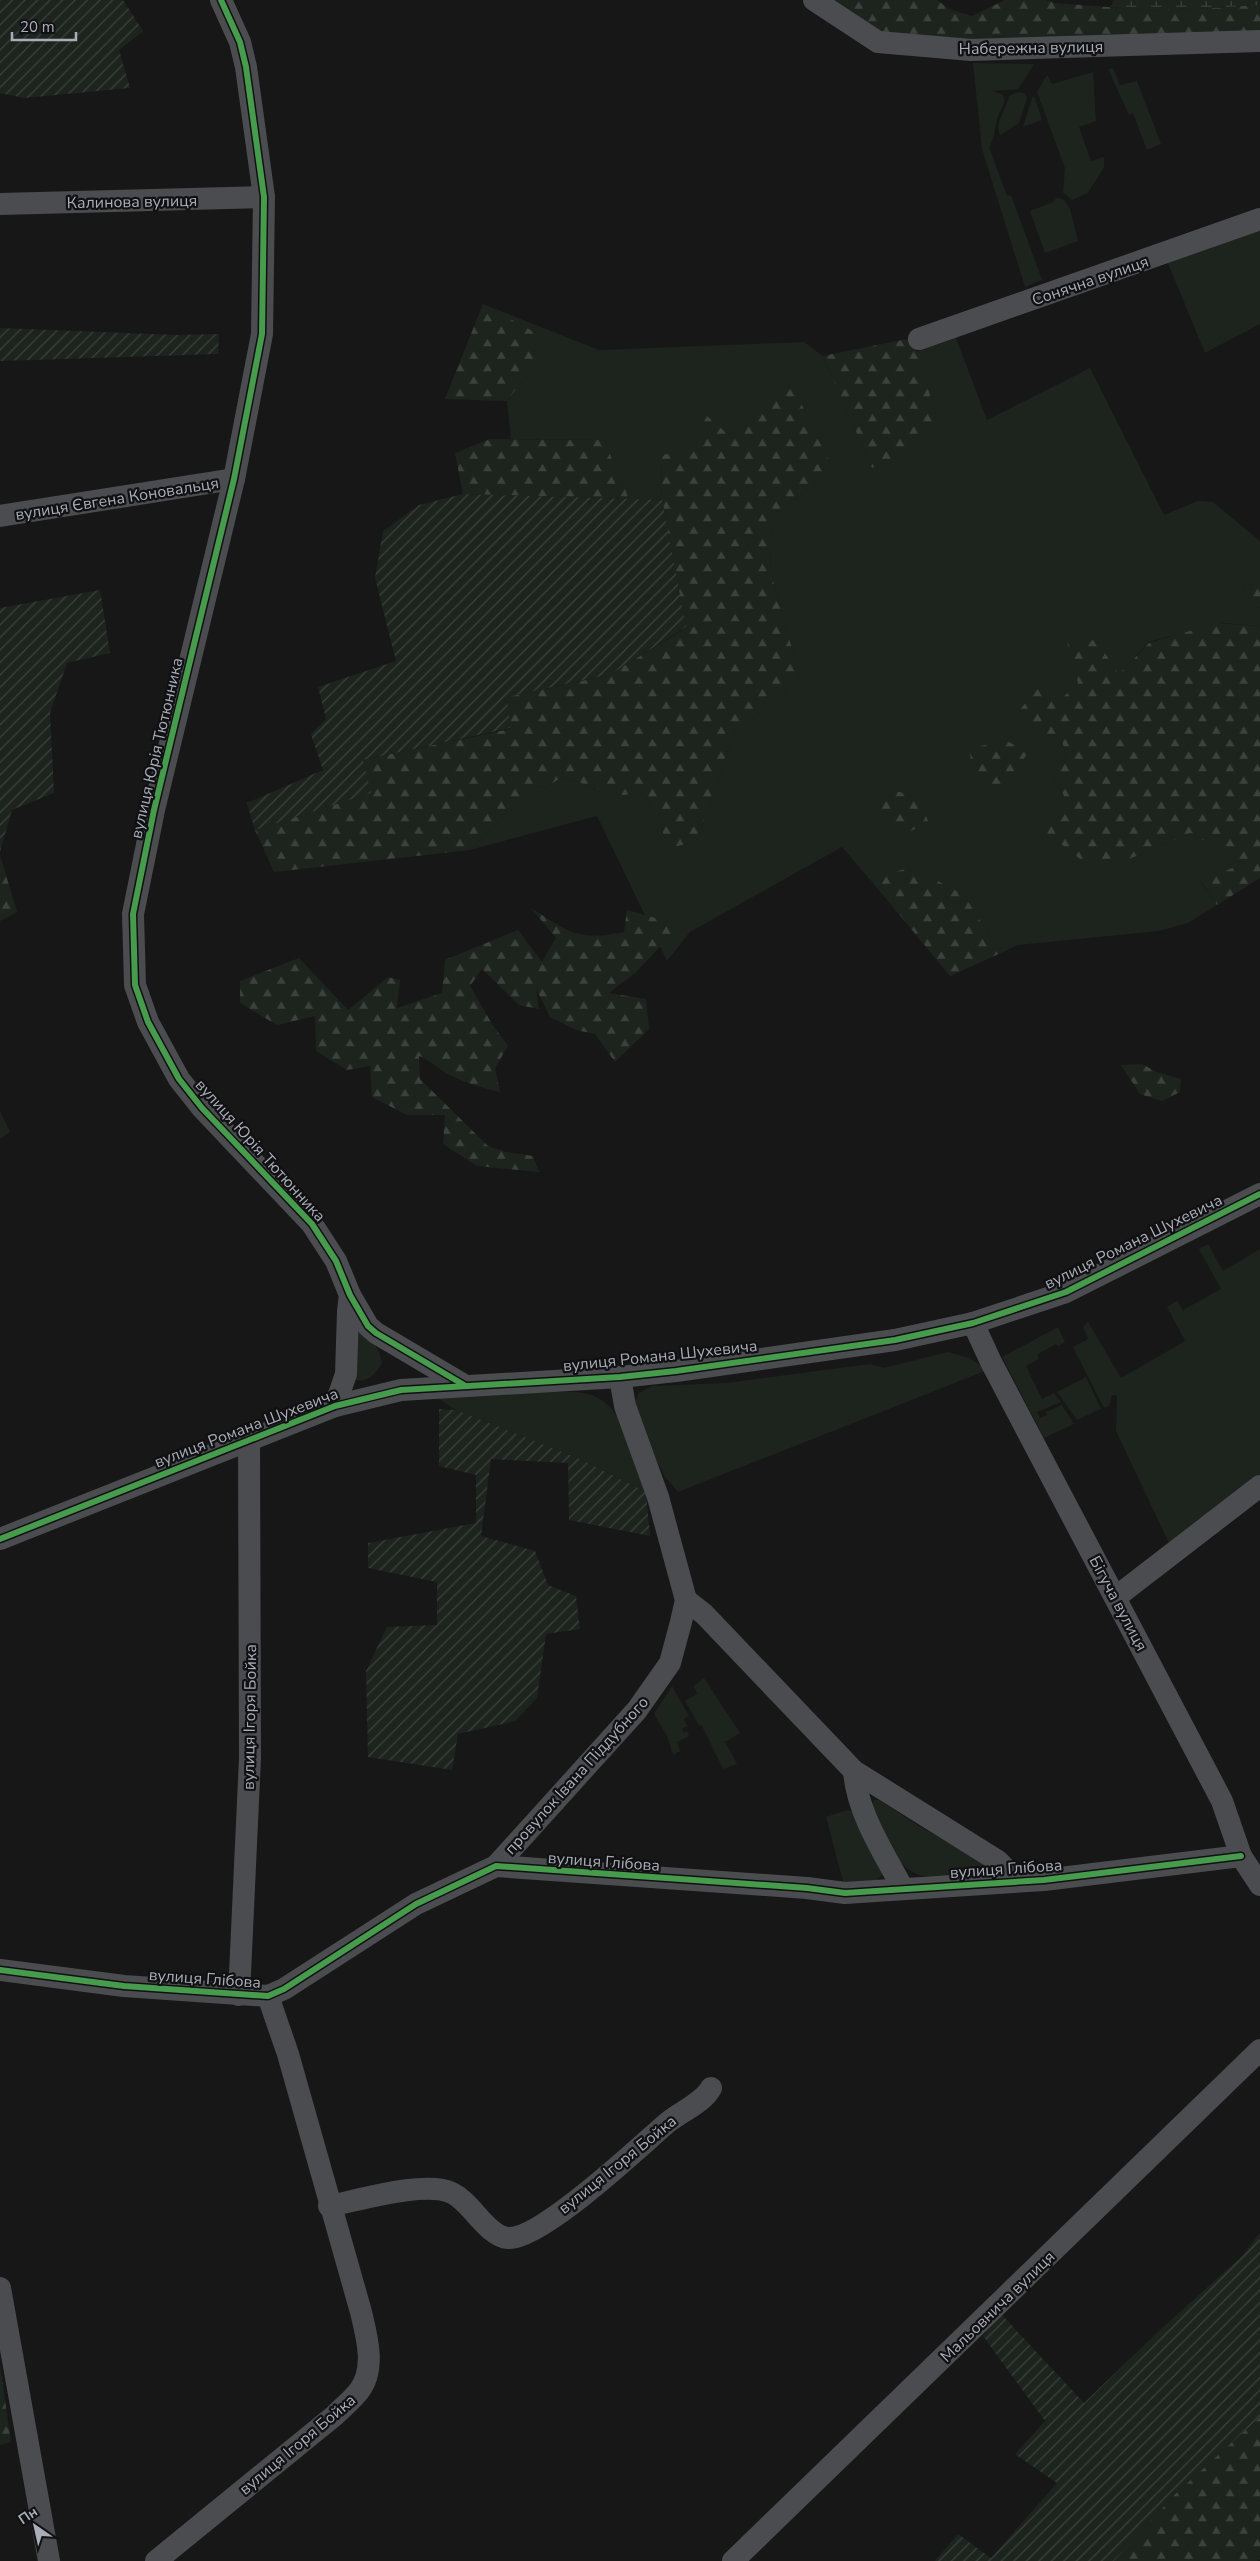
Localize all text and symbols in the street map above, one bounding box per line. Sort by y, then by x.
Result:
scale bar [12,10,76,42]
text: 20 m [20,17,55,37]
street label: Набережна вулиця [958,36,1104,60]
street label: Калинова вулиця [66,190,198,214]
street label: Сонячна вулиця [1029,251,1152,311]
street label: вулиця Євгена Коновальця [14,472,221,526]
street label: вулиця Юрія Тютюнника [125,656,189,841]
street label: вулиця Юрія Тютюнника [190,1075,330,1227]
street label: вулиця Романа Шухевича [1041,1189,1226,1295]
street label: вулиця Романа Шухевича [562,1335,758,1377]
street label: вулиця Романа Шухевича [151,1383,342,1473]
street label: Бігуча вулиця [1084,1552,1152,1655]
street label: вулиця Ігоря Бойка [238,1644,262,1790]
street label: провулок Івана Піддубного [500,1692,654,1859]
street label: вулиця Глібова [547,1847,661,1877]
street label: вулиця Глібова [949,1854,1063,1884]
street label: вулиця Глібова [148,1964,262,1994]
street label: вулиця Ігоря Бойка [554,2110,681,2219]
street label: Мальовнича вулиця [936,2246,1060,2367]
street label: вулиця Ігоря Бойка [235,2389,361,2500]
north arrow [10,2501,60,2551]
text: Пн [15,2502,41,2529]

